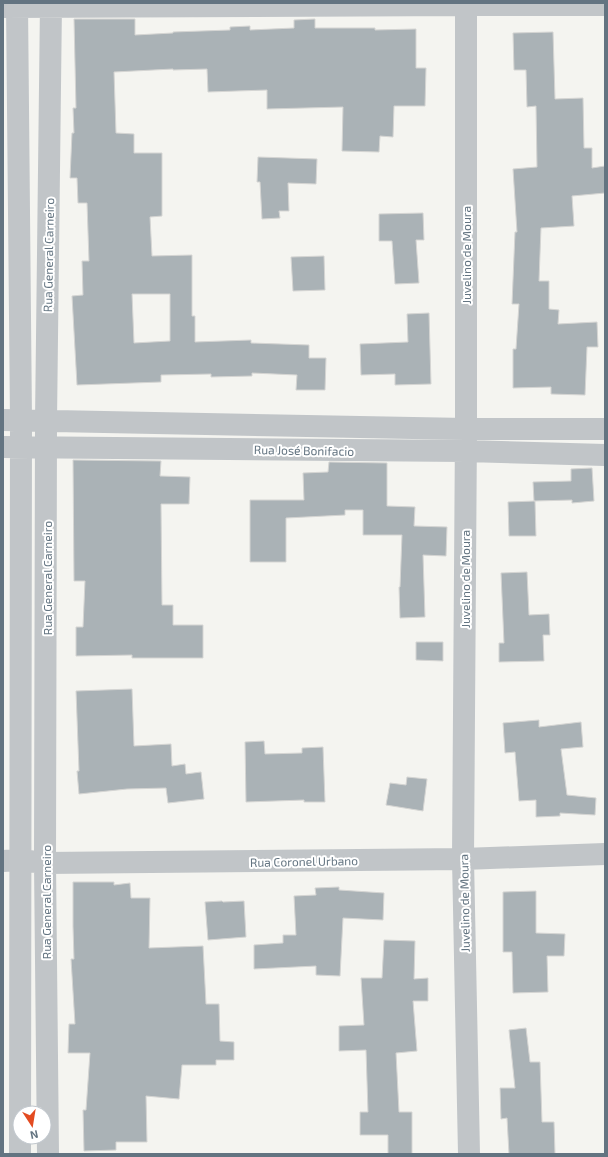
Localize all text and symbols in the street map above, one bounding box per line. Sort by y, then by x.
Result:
street label: Rua General Carneiro [40,198,56,312]
street label: Juvelino de Moura [459,206,473,304]
street label: Rua José Bonifacio [254,442,355,458]
street label: Rua General Carneiro [40,521,54,635]
street label: Juvelino de Moura [458,530,472,628]
street label: Rua General Carneiro [39,845,53,959]
street label: Rua Coronel Urbano [250,853,358,869]
street label: Juvelino de Moura [456,854,472,952]
north arrow [12,1105,52,1145]
text: N [29,1128,39,1142]

